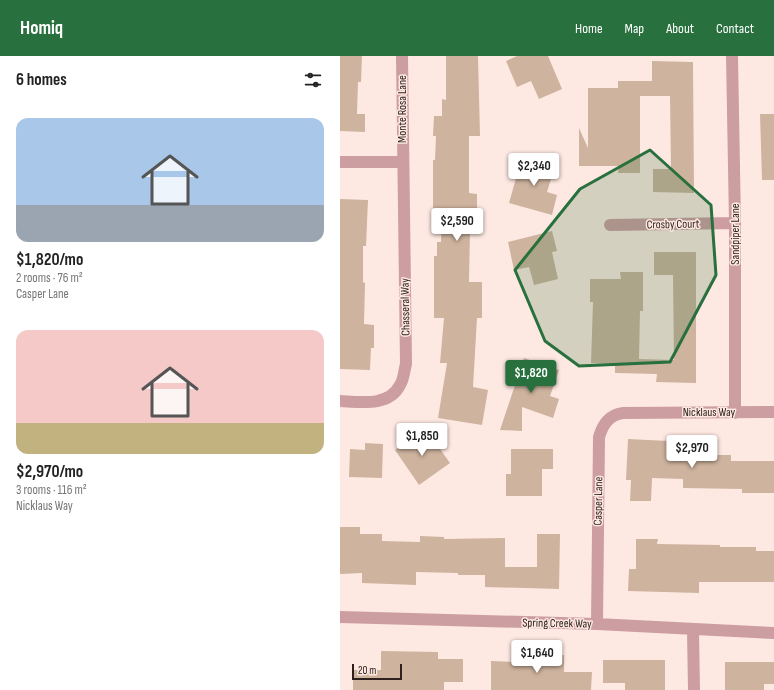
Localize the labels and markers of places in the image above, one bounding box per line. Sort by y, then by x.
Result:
pin: $2,340 [501,153,567,187]
pin: $2,590 [424,208,490,242]
pin: $1,820 [498,360,564,394]
pin: $1,850 [389,423,455,457]
pin: $2,970 [659,435,725,469]
pin: $1,640 [504,640,570,674]

